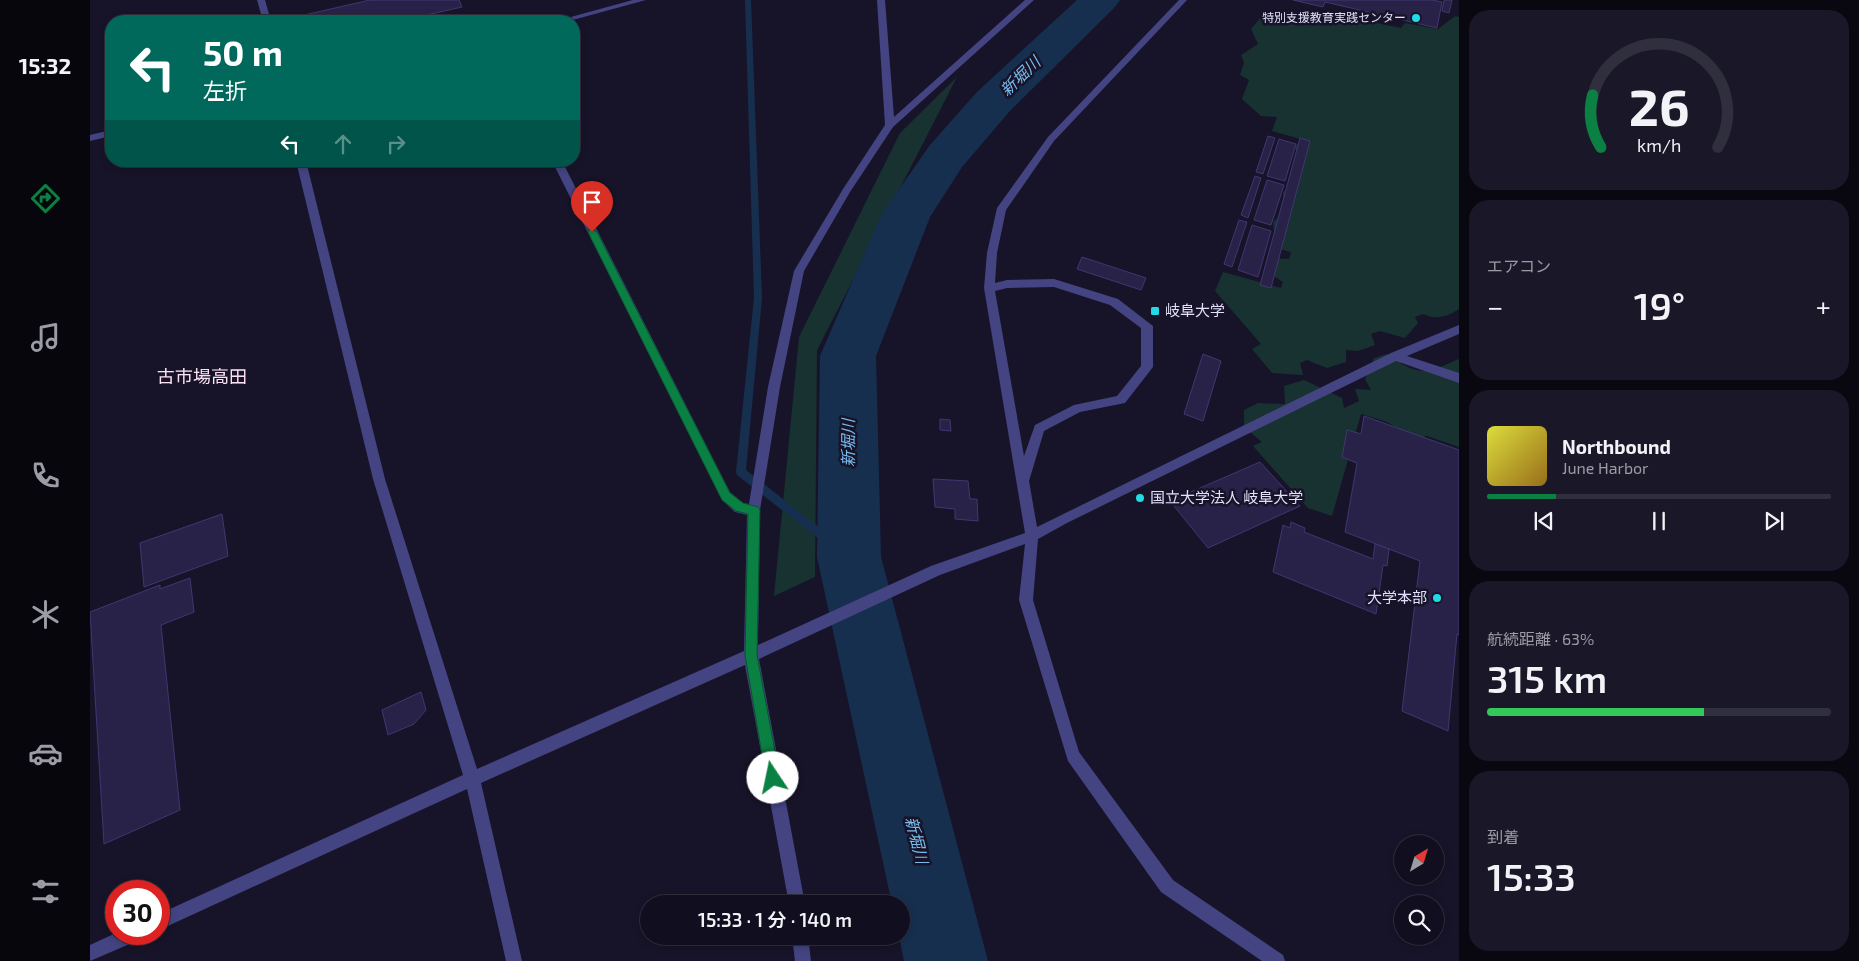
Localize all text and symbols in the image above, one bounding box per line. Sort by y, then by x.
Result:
place label: 特別支援教育実践センター [1262,10,1406,24]
marker: 特別支援教育実践センター [1410,12,1422,24]
text: 50 m [203,31,283,73]
icon: left [120,35,185,100]
water label: 新堀川 [996,51,1045,99]
text: 15:32 [19,52,71,78]
text: 26 [1629,74,1689,136]
text: 左折 [203,77,247,103]
icon: left [276,130,304,158]
icon: ahead [329,130,357,158]
icon: right [382,130,410,158]
text: km/h [1637,134,1681,156]
icon: directions [28,181,63,216]
pin [571,181,613,232]
icon: arrive [578,188,606,216]
text: エアコン [1487,256,1551,275]
text: 19° [1634,282,1685,328]
text: − [1487,289,1503,323]
text: + [1816,289,1831,323]
place label: 岐阜大学 [1165,301,1225,319]
marker: 岐阜大学 [1149,305,1161,317]
icon: music [28,320,63,355]
district label: 古市場高田 [157,365,247,387]
water label: 新堀川 [838,417,857,467]
text: Northbound [1562,435,1671,458]
icon: phone [28,458,63,493]
text: June Harbor [1562,458,1649,477]
place label: 国立大学法人 岐阜大学 [1150,488,1303,506]
marker: 国立大学法人 岐阜大学 [1134,492,1146,504]
icon: previous [1530,507,1558,535]
icon: pause [1645,507,1673,535]
icon: next [1760,507,1788,535]
place label: 大学本部 [1367,588,1427,606]
marker: 大学本部 [1431,592,1443,604]
icon: climate [28,597,63,632]
text: 航続距離 · 63% [1487,629,1594,648]
text: 315 km [1487,655,1607,701]
icon: car [28,736,63,771]
position arrow [746,751,798,803]
water label: 新堀川 [902,814,933,867]
text: 到着 [1487,827,1519,846]
north arrow [1394,835,1444,885]
map controls [1394,835,1444,945]
text: 15:33 [1487,853,1576,899]
icon: filters [28,874,63,909]
speed limit sign: 30 [105,880,170,945]
button: search [1394,895,1444,945]
text: 15:33 · 1 分 · 140 m [698,908,852,931]

